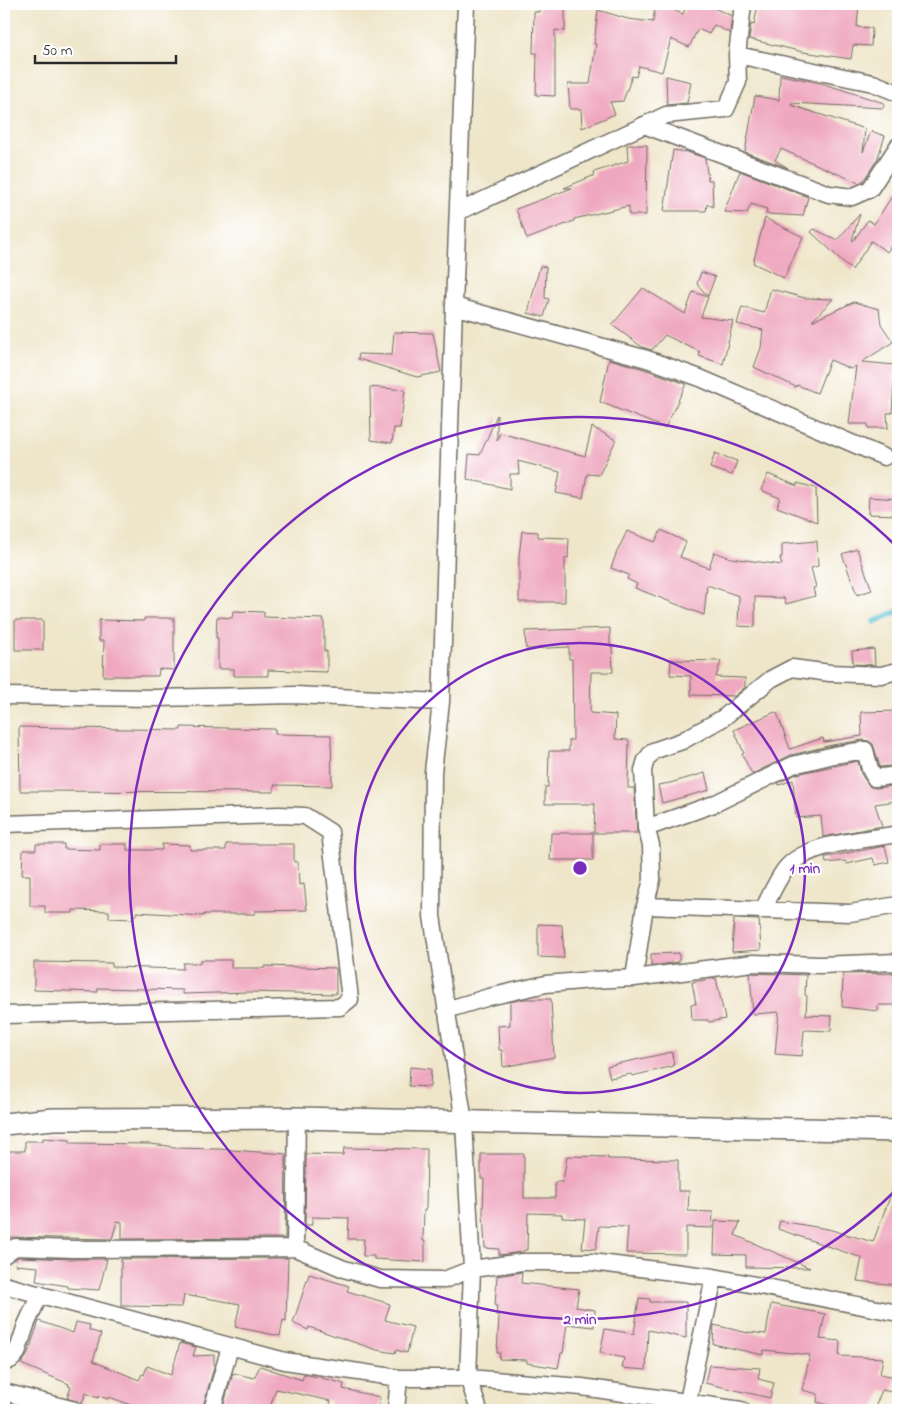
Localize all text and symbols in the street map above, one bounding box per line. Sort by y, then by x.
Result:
scale bar [35,32,176,64]
text: 50 m [42,40,73,62]
text: 1 min [790,858,821,880]
centre of rings [571,859,589,877]
text: 2 min [563,1309,597,1331]

